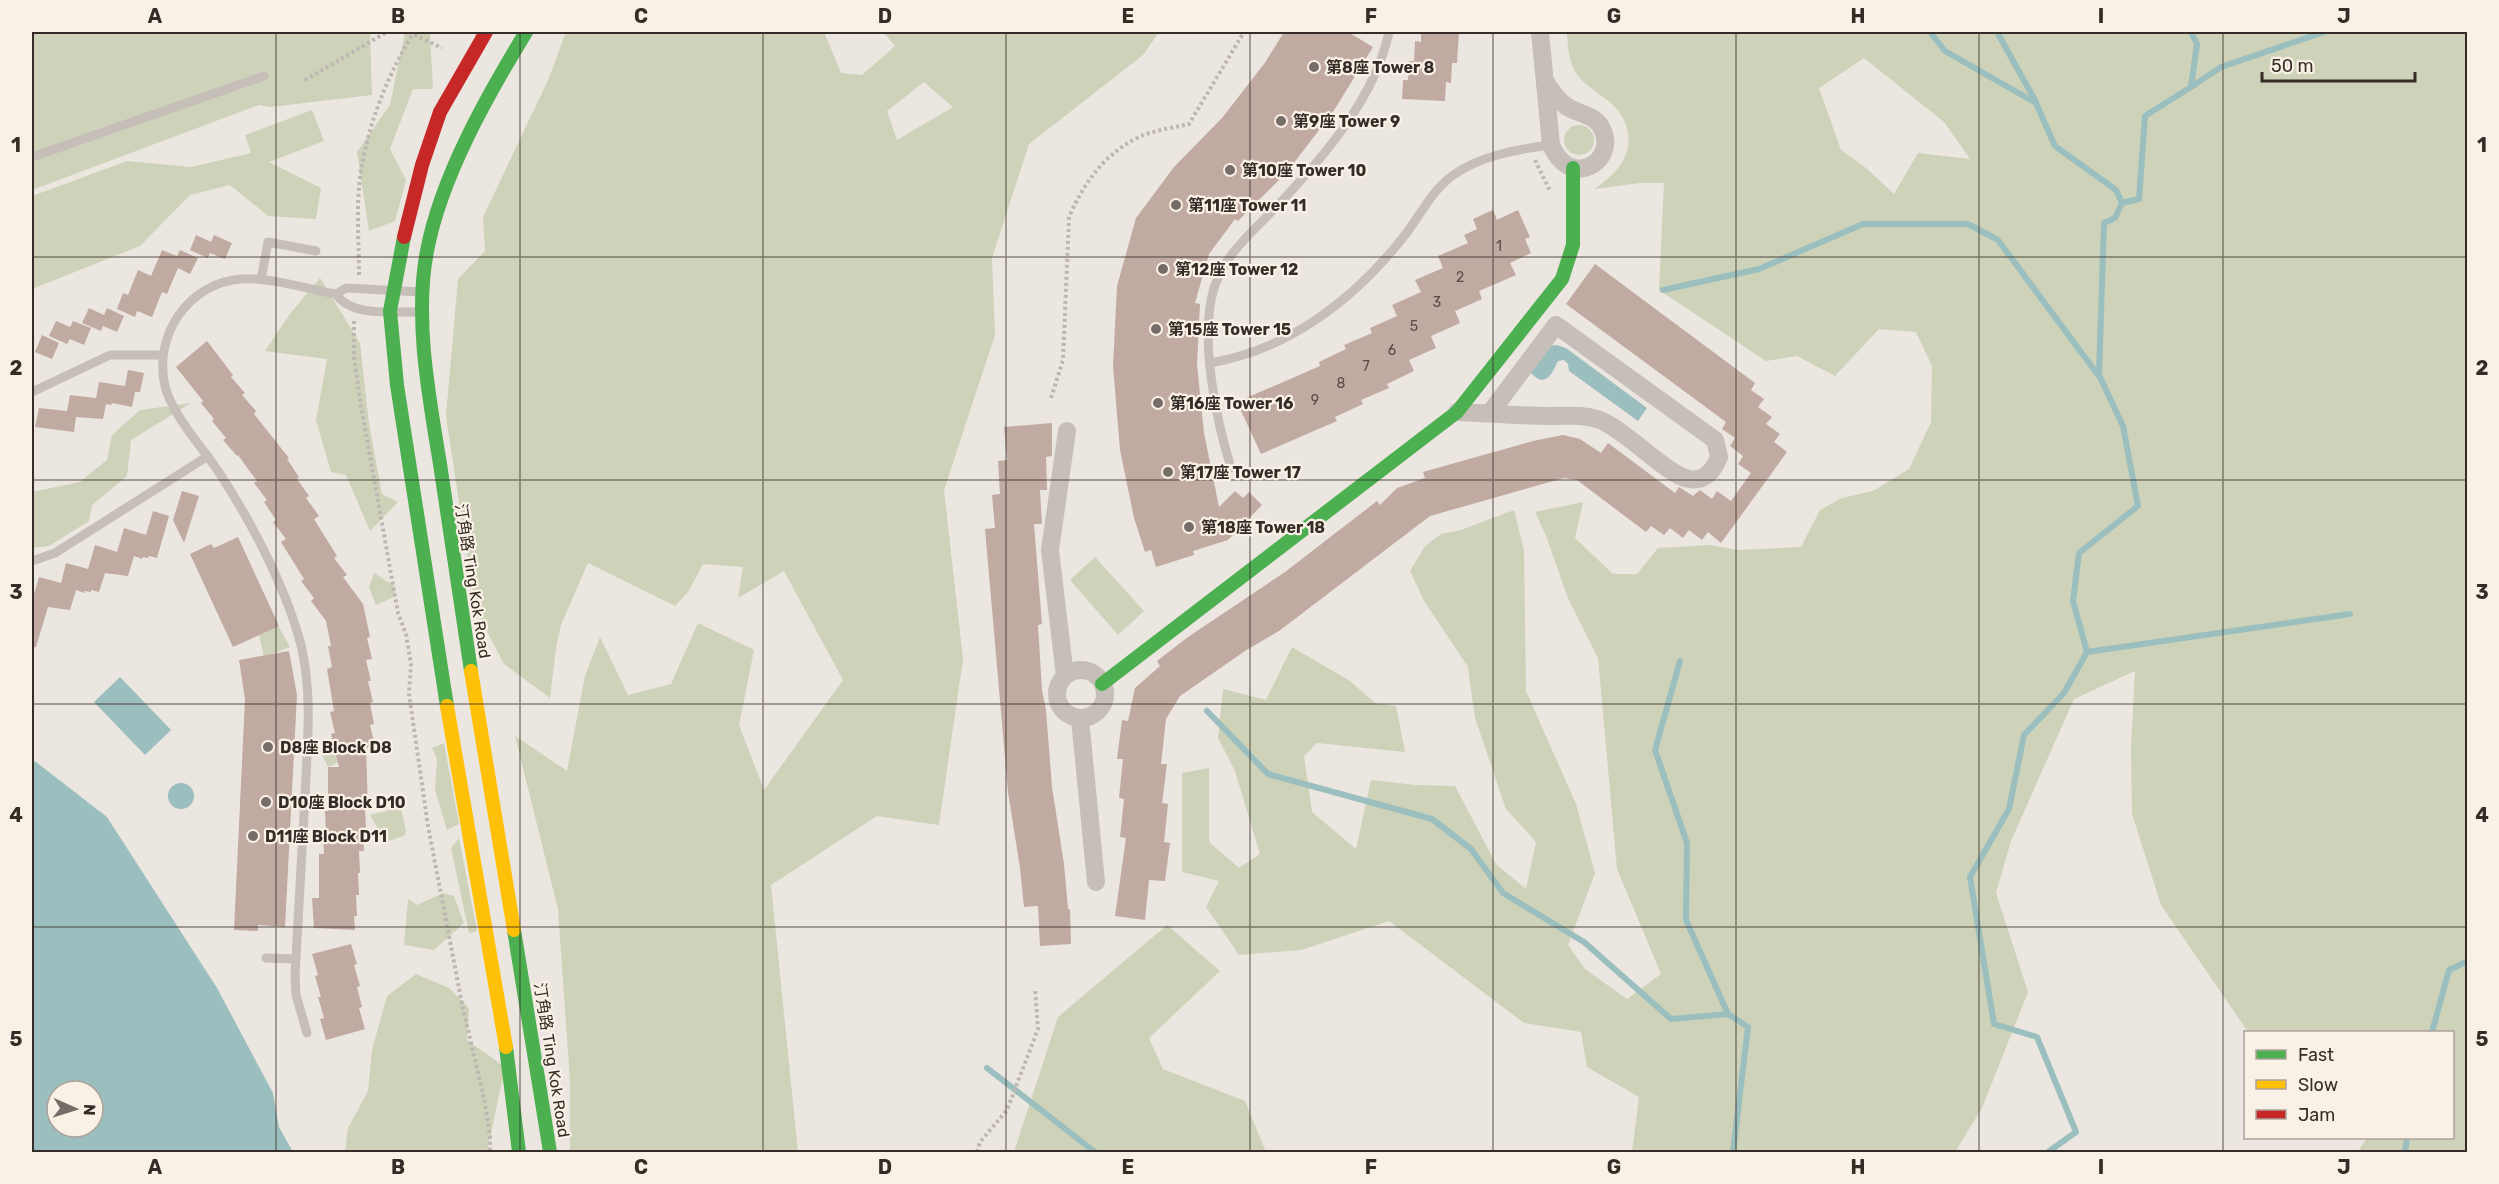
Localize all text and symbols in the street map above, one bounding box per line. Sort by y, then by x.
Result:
text: A [148,4,163,28]
text: B [391,4,405,28]
text: C [634,4,648,28]
text: D [878,4,892,28]
text: E [1122,4,1134,28]
text: F [1365,4,1377,28]
text: G [1607,4,1621,28]
text: H [1851,4,1865,28]
text: I [2098,4,2104,28]
text: J [2337,4,2351,28]
scale bar [2262,45,2415,83]
text: 50 m [2271,55,2314,77]
place label: 第8座 Tower 8 [1326,58,1434,77]
marker: 第8座 Tower 8 [1307,60,1321,74]
place label: 第9座 Tower 9 [1293,112,1400,131]
marker: 第9座 Tower 9 [1274,114,1288,128]
text: 1 [11,133,21,157]
text: 1 [2477,133,2487,157]
place label: 第10座 Tower 10 [1242,161,1366,180]
marker: 第10座 Tower 10 [1223,163,1237,177]
place label: 第11座 Tower 11 [1188,196,1306,215]
marker: 第11座 Tower 11 [1169,198,1183,212]
house number: 1 [1496,238,1502,255]
place label: 第12座 Tower 12 [1175,260,1298,279]
marker: 第12座 Tower 12 [1156,262,1170,276]
house number: 2 [1456,269,1464,286]
house number: 3 [1433,294,1441,311]
house number: 5 [1410,318,1418,335]
place label: 第15座 Tower 15 [1168,320,1291,339]
marker: 第15座 Tower 15 [1149,322,1163,336]
house number: 6 [1388,342,1396,359]
text: 2 [10,356,23,380]
text: 2 [2476,356,2489,380]
house number: 7 [1362,358,1370,375]
house number: 8 [1337,375,1346,392]
house number: 9 [1311,392,1319,409]
place label: 第16座 Tower 16 [1170,394,1293,413]
marker: 第16座 Tower 16 [1151,396,1165,410]
place label: 第17座 Tower 17 [1180,463,1301,482]
marker: 第17座 Tower 17 [1161,465,1175,479]
street label: 汀角路 Ting Kok Road [451,502,495,660]
place label: 第18座 Tower 18 [1201,518,1325,537]
marker: 第18座 Tower 18 [1182,520,1196,534]
text: 3 [9,580,23,604]
text: 3 [2475,580,2489,604]
place label: D8座 Block D8 [280,738,392,757]
marker: D8座 Block D8 [261,740,275,754]
place label: D10座 Block D10 [278,793,406,812]
marker: D10座 Block D10 [259,795,273,809]
text: 4 [9,803,23,827]
text: 4 [2475,803,2489,827]
place label: D11座 Block D11 [265,827,387,846]
marker: D11座 Block D11 [246,829,260,843]
street label: 汀角路 Ting Kok Road [530,981,574,1139]
text: 5 [10,1027,23,1051]
text: 5 [2476,1027,2489,1051]
legend [2244,1031,2454,1139]
text: Fast [2298,1044,2334,1066]
text: Slow [2298,1074,2338,1096]
north arrow [45,1079,105,1139]
text: N [80,1104,99,1116]
text: Jam [2298,1104,2335,1126]
text: A [148,1155,163,1179]
text: B [391,1155,405,1179]
text: C [634,1155,648,1179]
text: D [878,1155,892,1179]
text: E [1122,1155,1134,1179]
text: F [1365,1155,1377,1179]
text: G [1607,1155,1621,1179]
text: H [1851,1155,1865,1179]
text: I [2098,1155,2104,1179]
text: J [2337,1155,2351,1179]

